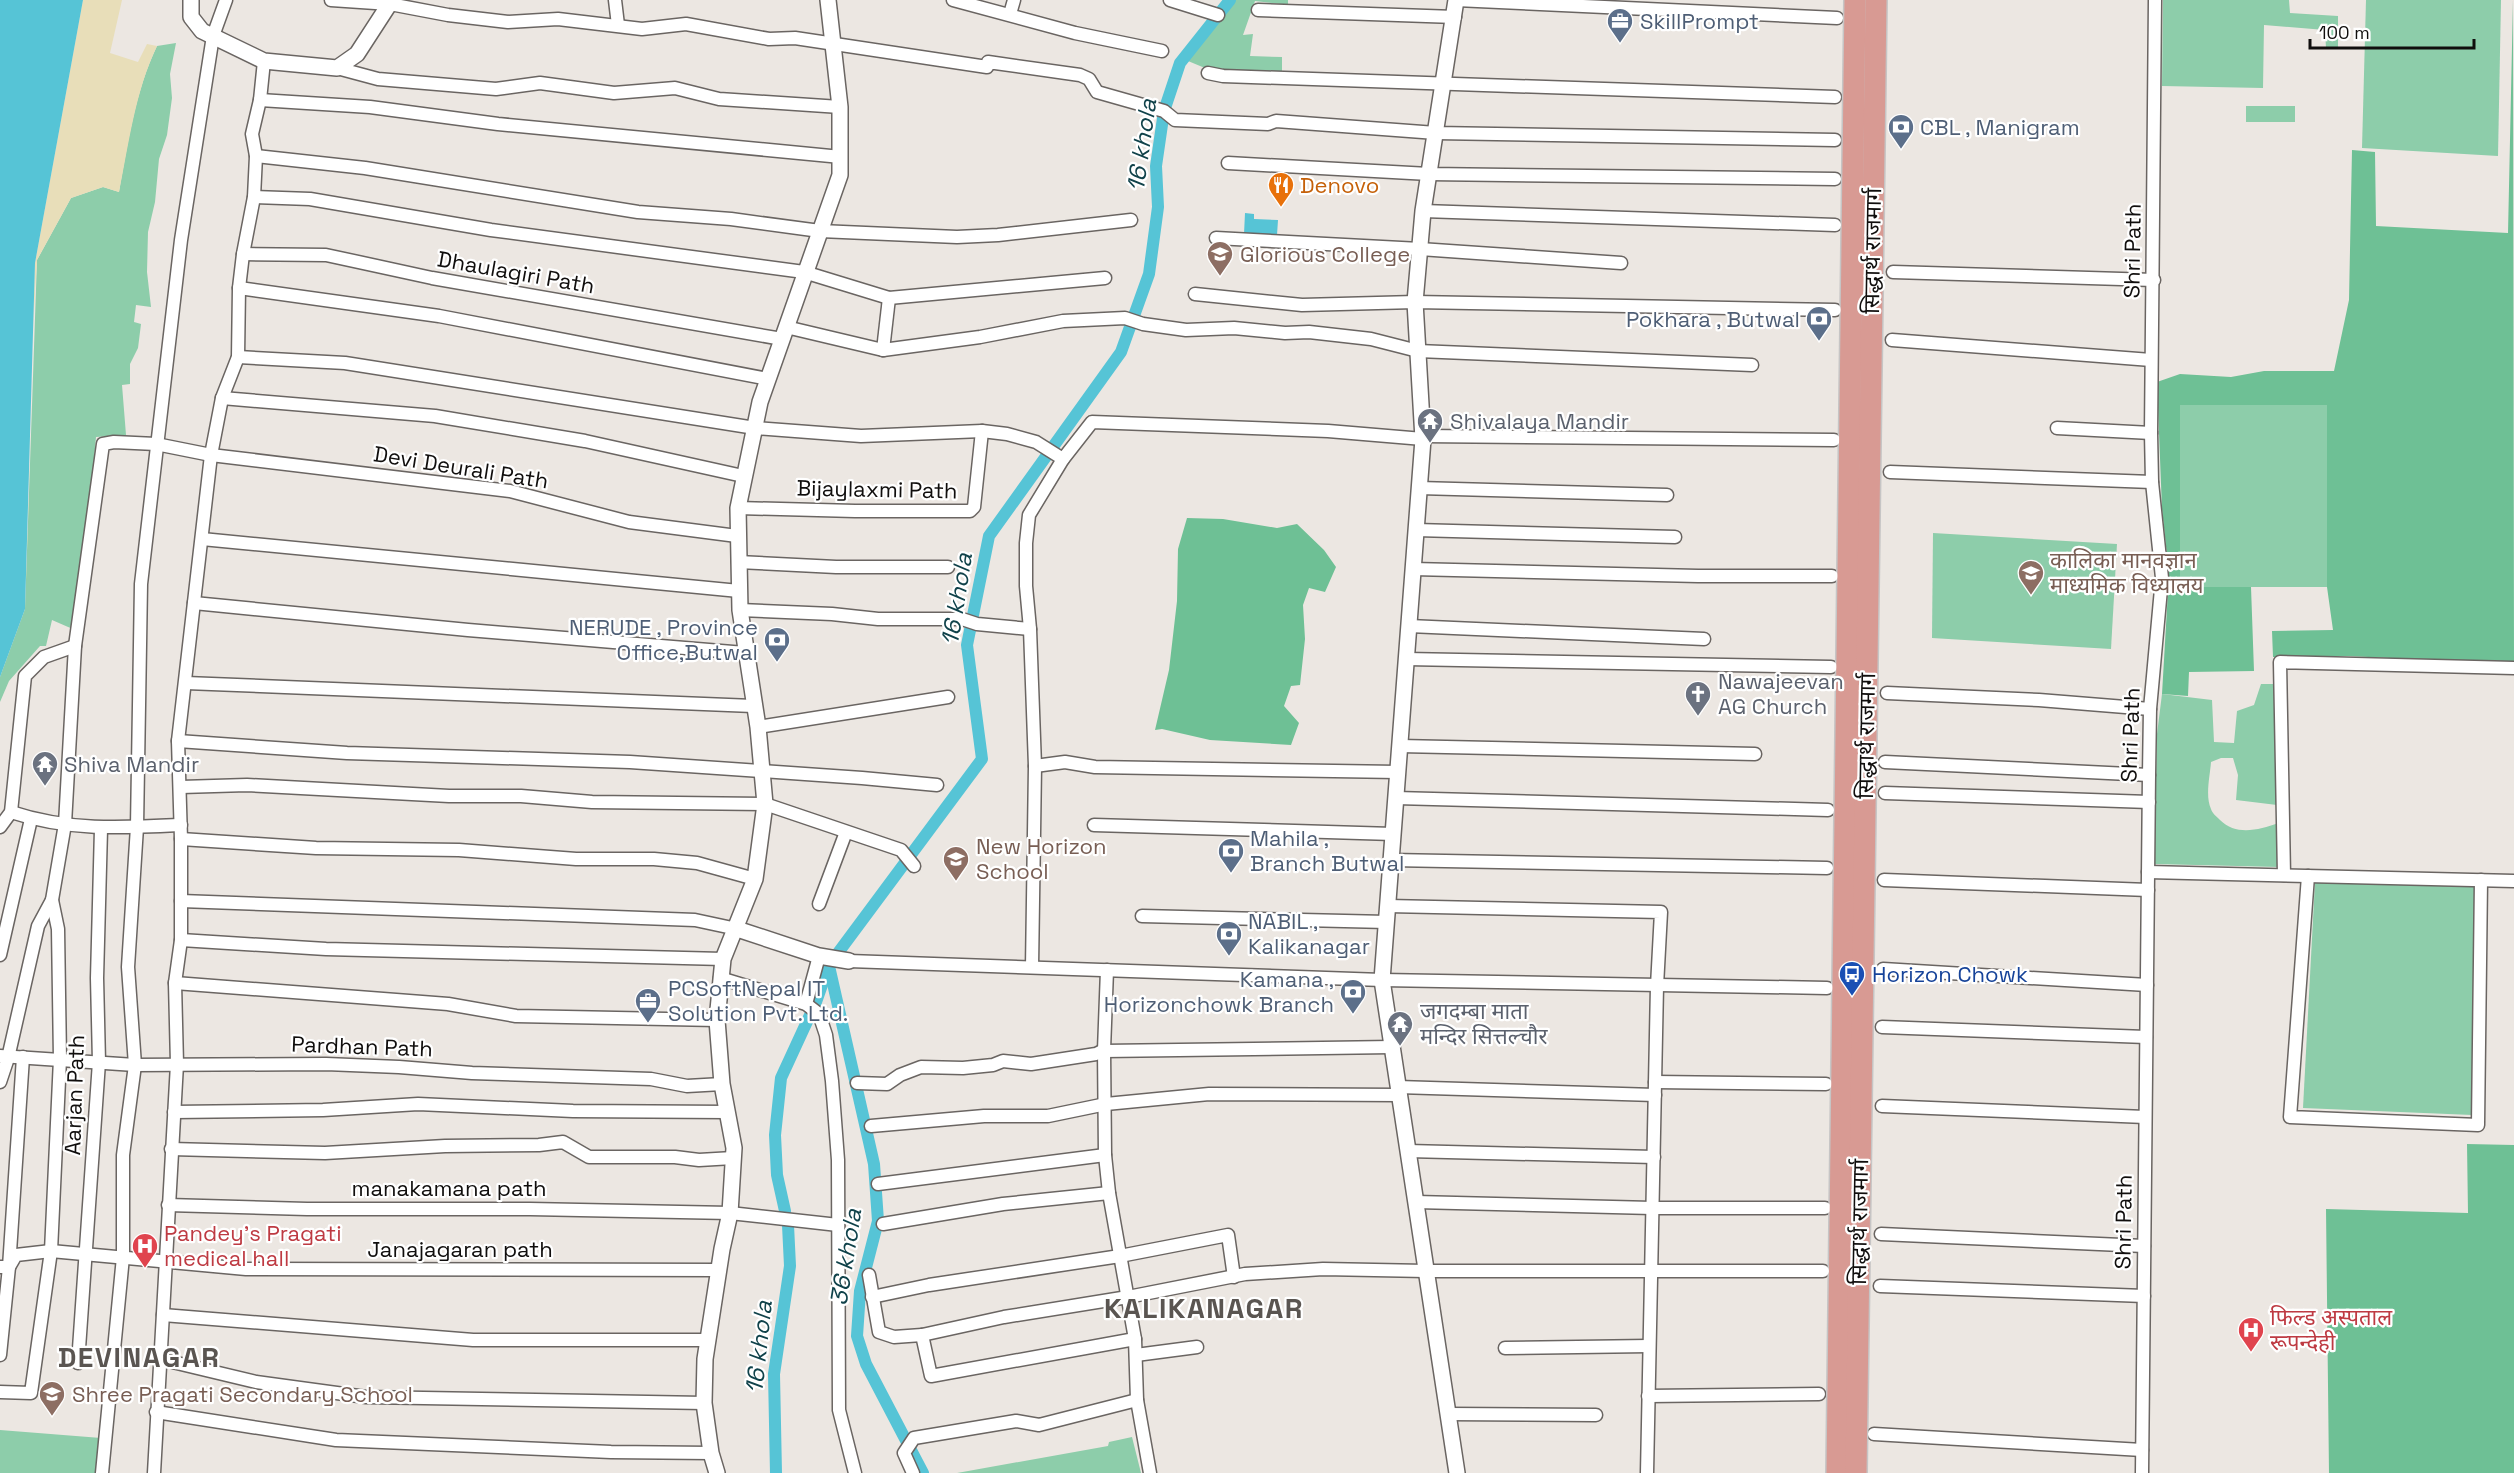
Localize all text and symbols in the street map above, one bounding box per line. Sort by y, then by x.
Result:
office icon: SkillPrompt [1605,6,1635,44]
place label: SkillPrompt [1640,7,1759,35]
scale bar [2310,12,2474,50]
text: 100 m [2319,21,2370,44]
water label: 16 khola [1120,97,1163,193]
bank icon: CBL , Manigram [1886,112,1916,150]
place label: CBL , Manigram [1920,113,2080,141]
restaurant icon: Denovo [1266,170,1296,208]
place label: Denovo [1300,171,1379,199]
street label: सिद्धार्थ राजमार्ग [1857,187,1887,314]
street label: Shri Path [2117,203,2147,299]
school or university icon: Glorious College [1205,239,1235,277]
place label: Glorious College [1240,240,1410,268]
street label: Dhaulagiri Path [435,244,597,300]
bank icon: Pokhara , Butwal [1804,304,1834,342]
place label: Pokhara , Butwal [1626,305,1800,333]
temple icon: Shivalaya Mandir [1415,406,1445,444]
place label: Shivalaya Mandir [1450,407,1629,435]
street label: Devi Deurali Path [372,439,550,495]
street label: Bijaylaxmi Path [796,474,958,504]
place label: कालिका मानवज्ञान माध्यमिक विध्यालय [2050,546,2205,599]
water label: 16 khola [934,550,979,647]
school or university icon: कालिका मानवज्ञान माध्यमिक विध्यालय [2016,558,2046,596]
place label: NERUDE , Province Office,Butwal [569,613,758,666]
bank icon: NERUDE , Province Office,Butwal [762,625,792,663]
place label: Nawajeevan AG Church [1718,667,1844,720]
street label: सिद्धार्थ राजमार्ग [1851,672,1881,799]
church icon: Nawajeevan AG Church [1683,679,1713,717]
street label: Shri Path [2114,687,2146,783]
temple icon: Shiva Mandir [30,749,60,787]
place label: Shiva Mandir [64,750,199,778]
place label: Mahila , Branch Butwal [1250,824,1405,877]
place label: New Horizon School [976,832,1107,885]
bank icon: Mahila , Branch Butwal [1216,836,1246,874]
school or university icon: New Horizon School [941,844,971,882]
place label: NABIL , Kalikanagar [1248,907,1370,960]
bank icon: NABIL , Kalikanagar [1214,919,1244,957]
bus stop icon: Horizon Chowk [1837,959,1867,997]
place label: Horizon Chowk [1872,960,2028,988]
place label: Kamana , Horizonchowk Branch [1104,965,1334,1018]
place label: PCSoftNepal IT Solution Pvt. Ltd. [668,974,848,1027]
bank icon: Kamana , Horizonchowk Branch [1338,977,1368,1015]
office icon: PCSoftNepal IT Solution Pvt. Ltd. [633,986,663,1024]
place label: जगदम्बा माता मन्दिर सित्तल्चौर [1420,997,1548,1050]
temple icon: जगदम्बा माता मन्दिर सित्तल्चौर [1385,1009,1415,1047]
street label: Pardhan Path [291,1030,433,1062]
street label: Aarjan Path [58,1034,90,1156]
street label: सिद्धार्थ राजमार्ग [1844,1158,1874,1285]
street label: manakamana path [351,1174,547,1202]
street label: Shri Path [2108,1174,2138,1270]
water label: 36 khola [823,1206,868,1307]
place label: Pandey's Pragati medical hall [164,1219,342,1272]
hospital icon: Pandey's Pragati medical hall [130,1231,160,1269]
street label: Janajagaran path [367,1235,553,1263]
district label: KALIKANAGAR [1104,1290,1304,1326]
water label: 16 khola [738,1299,779,1395]
place label: फिल्ड अस्पताल रूपन्देही [2270,1303,2393,1356]
hospital icon: फिल्ड अस्पताल रूपन्देही [2236,1315,2266,1353]
district label: DEVINAGAR [58,1339,220,1375]
school or university icon: Shree Pragati Secondary School [37,1379,67,1417]
place label: Shree Pragati Secondary School [72,1380,413,1408]

